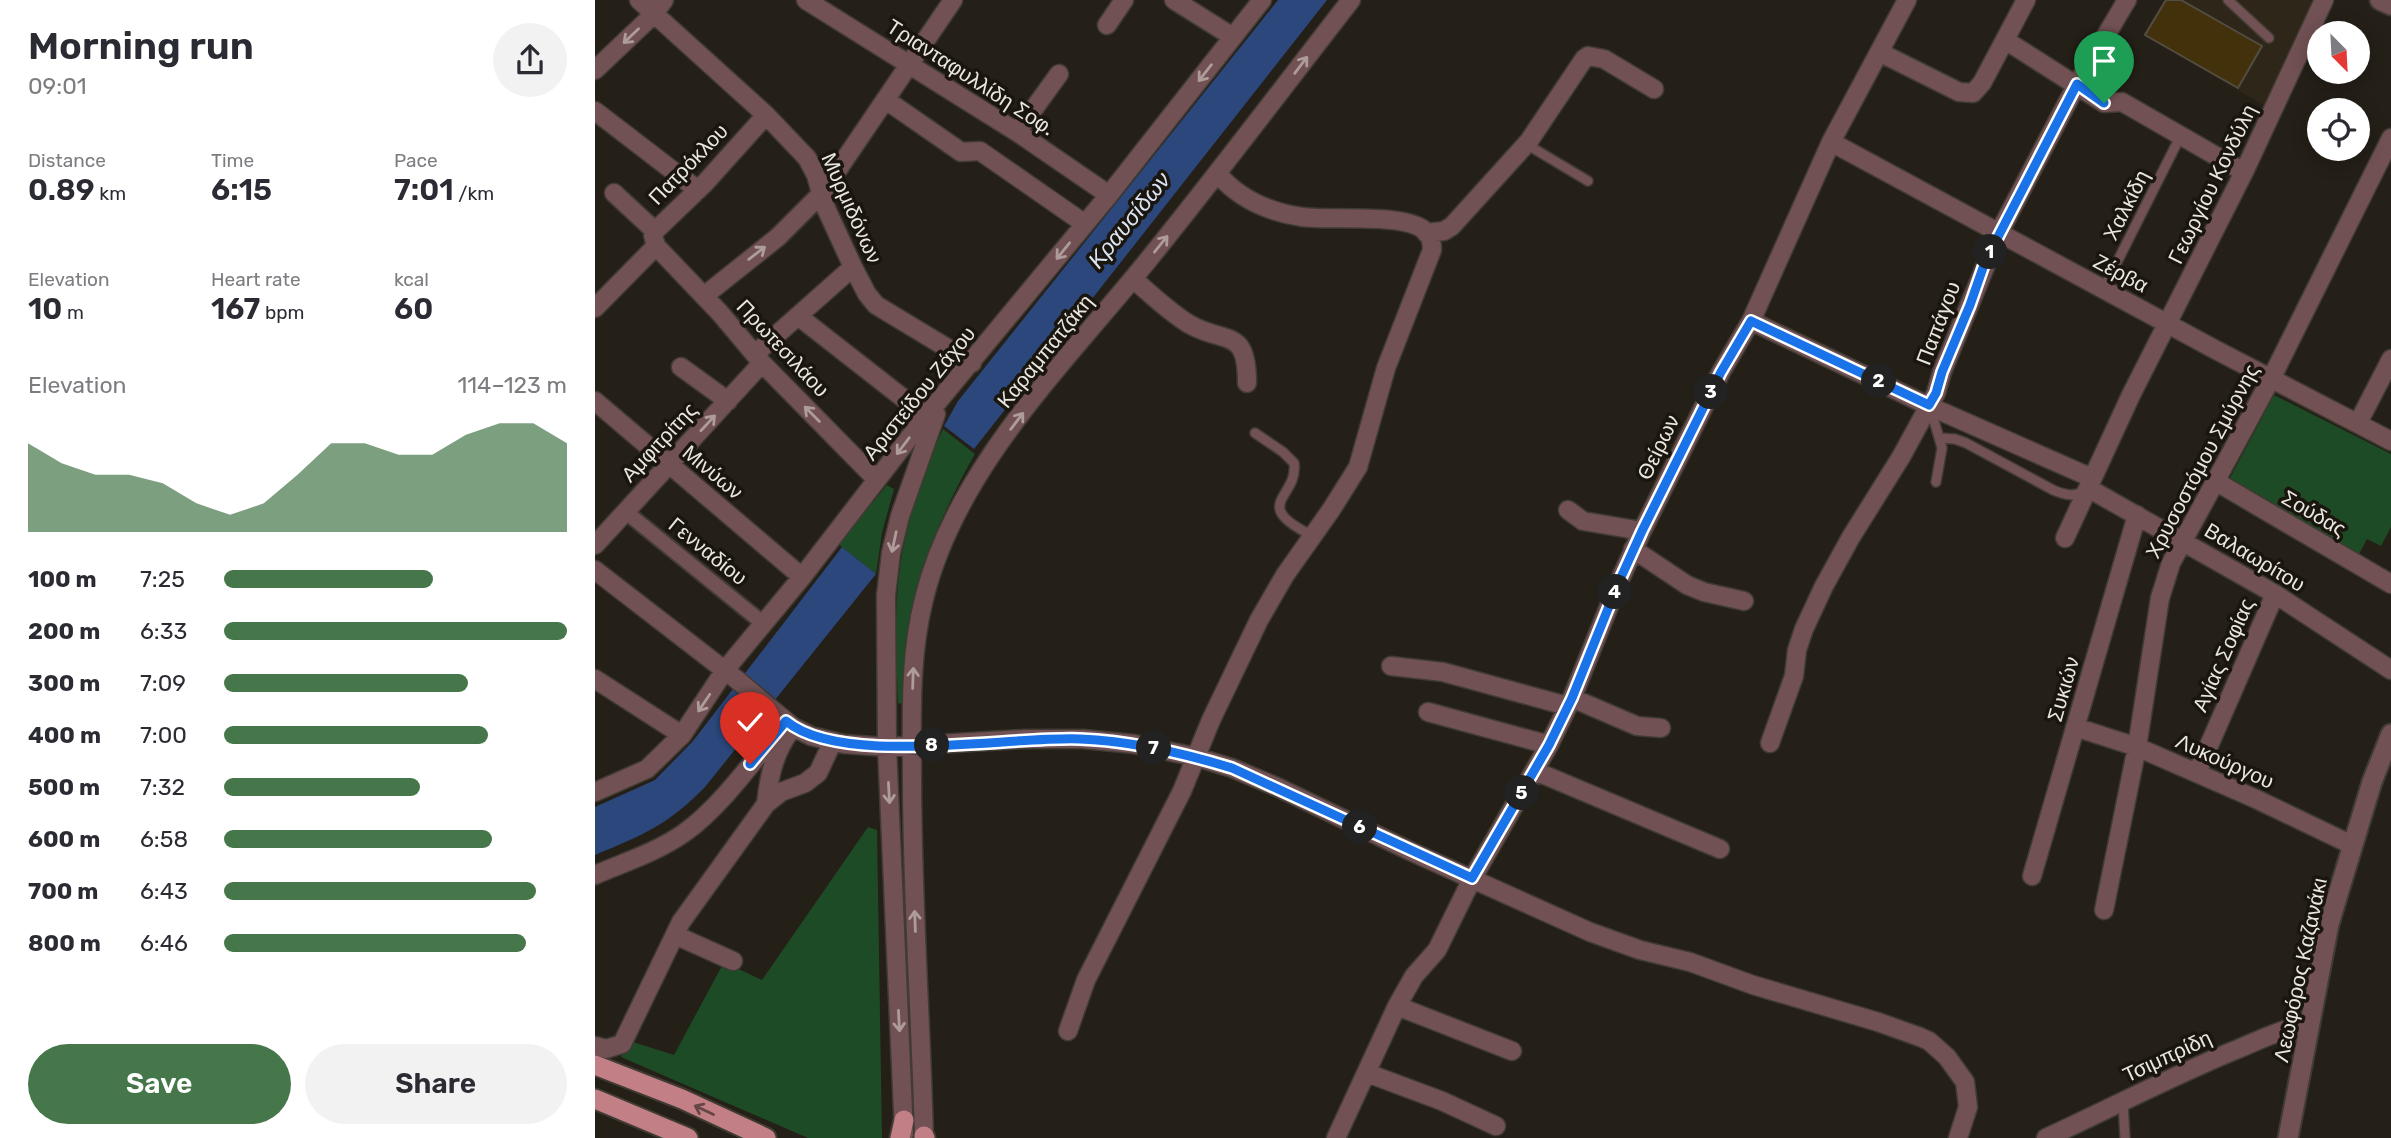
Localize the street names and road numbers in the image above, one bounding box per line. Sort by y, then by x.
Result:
street label: Τριανταφυλλίδη Σοφ. [882,13,1060,141]
street label: Γεωργίου Κονδύλη [2163,100,2261,268]
street label: Πατρόκλου [643,118,733,210]
street label: Μυρμιδόνων [816,149,888,267]
street label: Χαλκίδη [2098,166,2154,244]
street label: Ζέρβα [2089,248,2153,298]
street label: Παπάγου [1911,278,1965,368]
street label: Καραμπατζάκη [992,289,1098,413]
street label: Πρωτεσιλάου [732,294,834,402]
street label: Αριστείδου Ζάχου [858,321,980,465]
street label: Χρυσοστόμου Σμύρνης [2140,360,2264,562]
street label: Αμφιτρίτης [616,397,702,487]
street label: Θείρων [1632,410,1684,484]
street label: Μινύων [678,440,748,504]
street label: Σούδας [2277,485,2351,541]
street label: Γενναδίου [664,512,752,590]
street label: Βαλαωρίτου [2200,517,2310,597]
street label: Αγίας Σοφίας [2187,594,2259,716]
street label: Συκιών [2042,654,2084,724]
street label: Λυκούργου [2172,728,2278,794]
street label: Λεωφόρος Καζανάκι [2268,875,2332,1064]
street label: Τσιμπρίδη [2119,1025,2215,1087]

